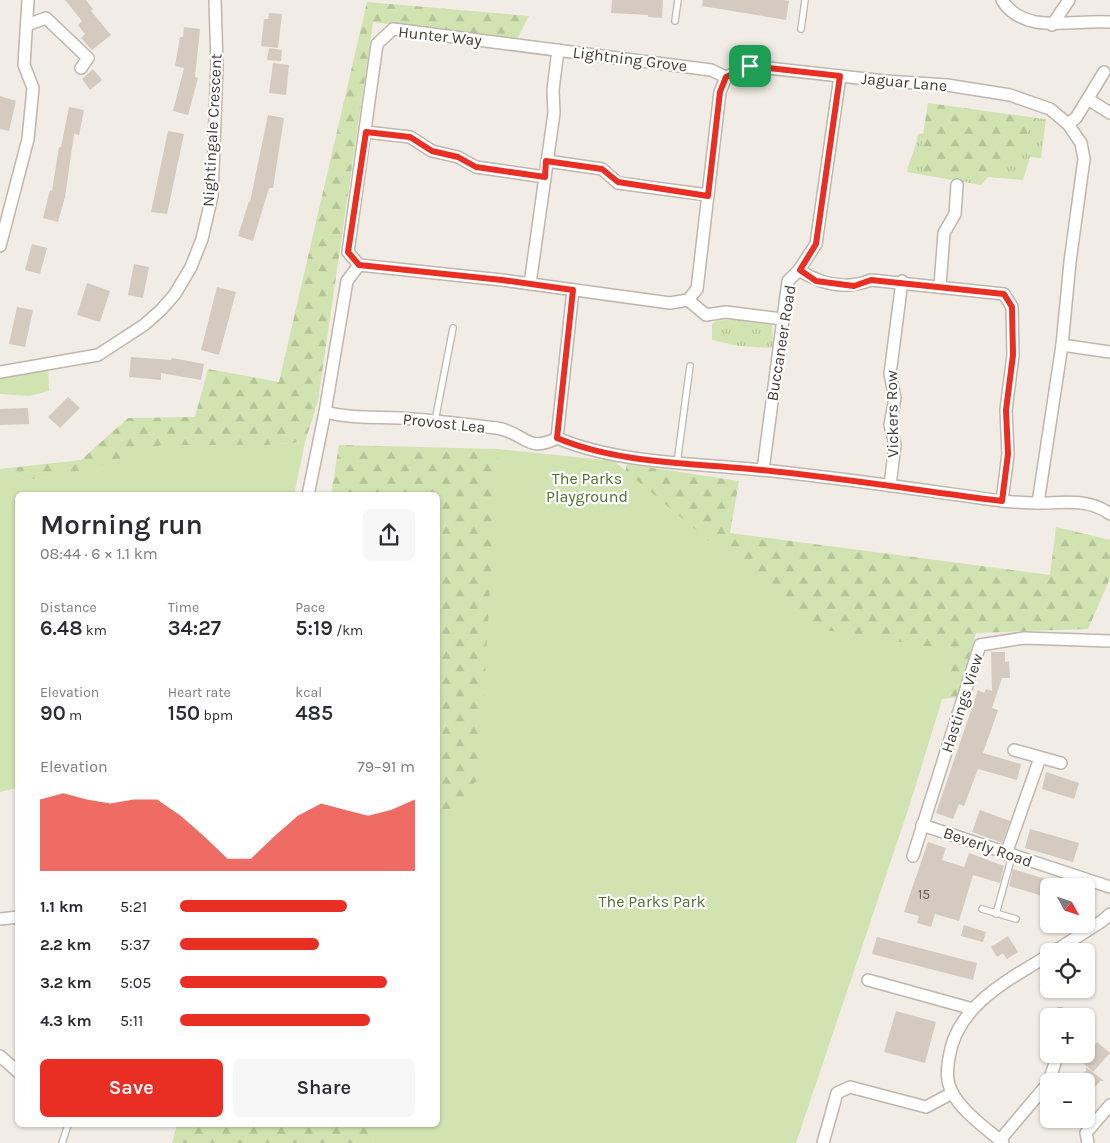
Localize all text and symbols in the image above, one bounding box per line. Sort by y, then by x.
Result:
street label: Hunter Way [397,22,483,50]
street label: Lightning Grove [572,43,688,75]
pin [729,45,771,87]
icon: arrive [736,52,764,80]
street label: Nightingale Crescent [198,53,226,207]
street label: Jaguar Lane [860,69,948,95]
street label: Buccaneer Road [762,284,800,402]
street label: Vickers Row [882,370,902,458]
street label: Provost Lea [402,409,486,437]
park label: The Parks Playground [546,469,628,506]
text: Morning run [40,508,203,541]
button: share [363,509,415,561]
text: 08:44 · 6 × 1.1 km [40,544,158,563]
text: Distance [40,599,97,616]
text: Time [168,599,199,616]
text: Pace [295,599,325,616]
text: 6.48 [40,616,83,640]
text: 34:27 [168,616,221,640]
text: 5:19 [295,616,333,640]
text: km [83,622,107,639]
text: /km [333,622,363,639]
street label: Hastings View [937,651,987,755]
text: Elevation [40,684,99,701]
text: Heart rate [168,684,231,701]
text: kcal [295,684,322,701]
text: 90 [40,701,66,725]
text: 150 [168,701,200,725]
text: 485 [295,701,333,725]
text: m [66,707,82,724]
text: bpm [200,707,233,724]
text: Elevation [40,757,108,776]
text: 79–91 m [357,757,415,776]
street label: Beverly Road [941,823,1035,871]
north arrow [1040,878,1095,932]
map controls [1040,878,1095,1128]
house number: 15 [918,886,930,903]
park label: The Parks Park [599,892,705,911]
text: 1.1 km [40,897,84,916]
text: 5:21 [120,897,147,916]
text: 2.2 km [40,935,92,954]
text: 5:37 [120,935,150,954]
button: locate [1040,943,1095,998]
text: 3.2 km [40,973,92,992]
text: 5:05 [120,973,151,992]
button: + [1040,1008,1095,1063]
text: 4.3 km [40,1011,92,1030]
text: 5:11 [120,1011,143,1030]
button: Save [40,1059,223,1117]
button: Share [233,1059,415,1117]
button: − [1040,1073,1095,1128]

